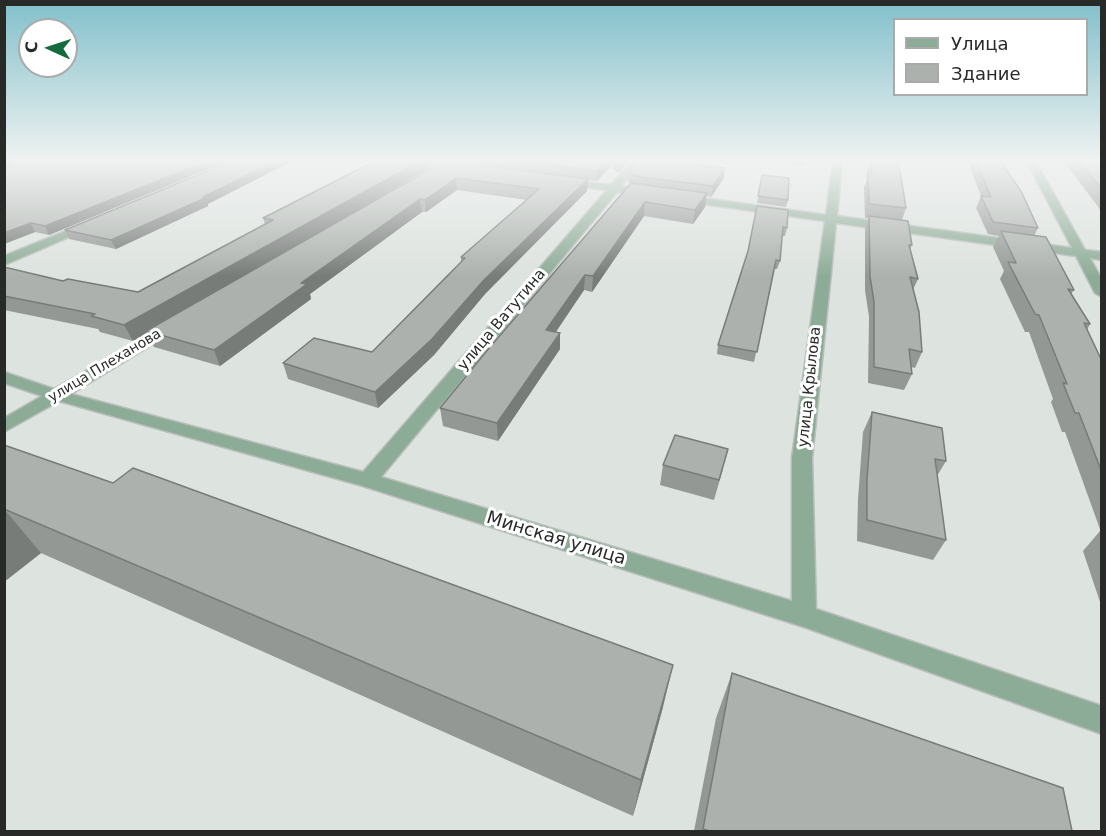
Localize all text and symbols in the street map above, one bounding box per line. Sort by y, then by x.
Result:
north arrow [18,18,78,78]
legend [893,18,1088,96]
text: Улица [951,33,1008,54]
text: С [22,41,41,54]
text: Здание [951,63,1021,84]
street label: улица Ватутина [454,266,550,374]
street label: улица Плеханова [46,326,164,406]
street label: улица Крылова [795,326,825,448]
street label: Минская улица [484,508,628,570]

